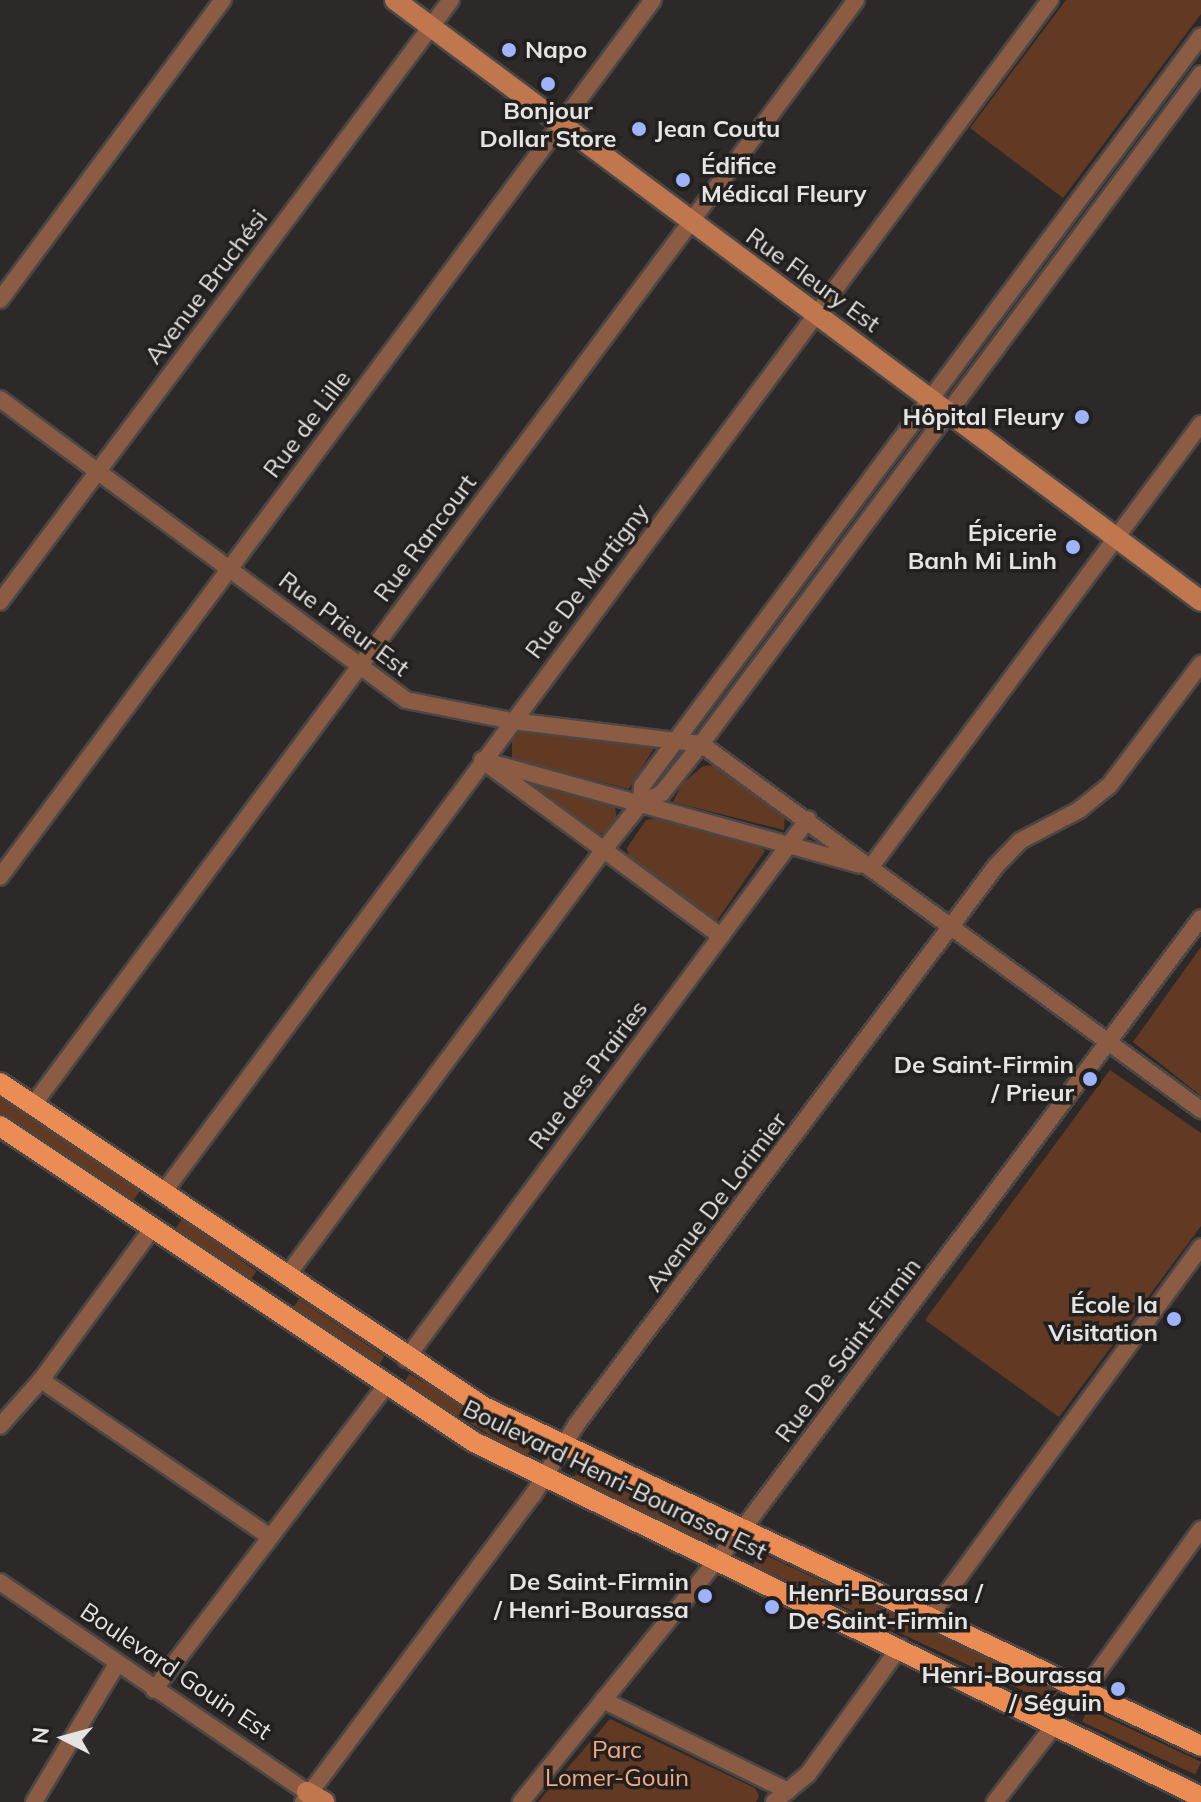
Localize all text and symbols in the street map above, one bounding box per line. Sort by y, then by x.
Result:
place label: Napo [525,36,587,64]
marker: Napo [500,41,518,59]
marker: Bonjour Dollar Store [539,75,557,93]
place label: Bonjour Dollar Store [480,97,616,153]
place label: Jean Coutu [655,115,780,143]
marker: Jean Coutu [630,120,648,138]
place label: Édifice Médical Fleury [701,152,867,208]
marker: Édifice Médical Fleury [672,169,694,191]
street label: Avenue Bruchési [139,204,273,370]
street label: Rue Fleury Est [740,222,886,338]
street label: Rue de Lille [257,365,357,483]
place label: Hôpital Fleury [903,403,1064,431]
marker: Hôpital Fleury [1071,406,1093,428]
street label: Rue Rancourt [368,469,482,607]
street label: Rue De Martigny [519,498,655,664]
place label: Épicerie Banh Mi Linh [908,519,1057,575]
marker: Épicerie Banh Mi Linh [1064,538,1082,556]
street label: Rue Prieur Est [273,566,415,682]
street label: Rue des Prairies [523,995,653,1155]
place label: De Saint-Firmin / Prieur [894,1051,1074,1107]
marker: De Saint-Firmin / Prieur [1081,1070,1099,1088]
street label: Avenue De Lorimier [639,1107,793,1297]
street label: Rue De Saint-Firmin [769,1252,927,1448]
place label: École la Visitation [1048,1291,1158,1347]
marker: École la Visitation [1165,1310,1183,1328]
street label: Boulevard Henri-Bourassa Est [458,1394,772,1566]
place label: De Saint-Firmin / Henri-Bourassa [494,1568,689,1624]
place label: Henri-Bourassa / De Saint-Firmin [788,1579,983,1635]
marker: De Saint-Firmin / Henri-Bourassa [696,1587,714,1605]
street label: Boulevard Gouin Est [75,1596,277,1746]
marker: Henri-Bourassa / De Saint-Firmin [763,1598,781,1616]
place label: Henri-Bourassa / Séguin [921,1661,1102,1717]
marker: Henri-Bourassa / Séguin [1109,1680,1127,1698]
north arrow [24,1698,104,1778]
text: N [25,1726,55,1745]
park label: Parc Lomer-Gouin [545,1736,689,1792]

